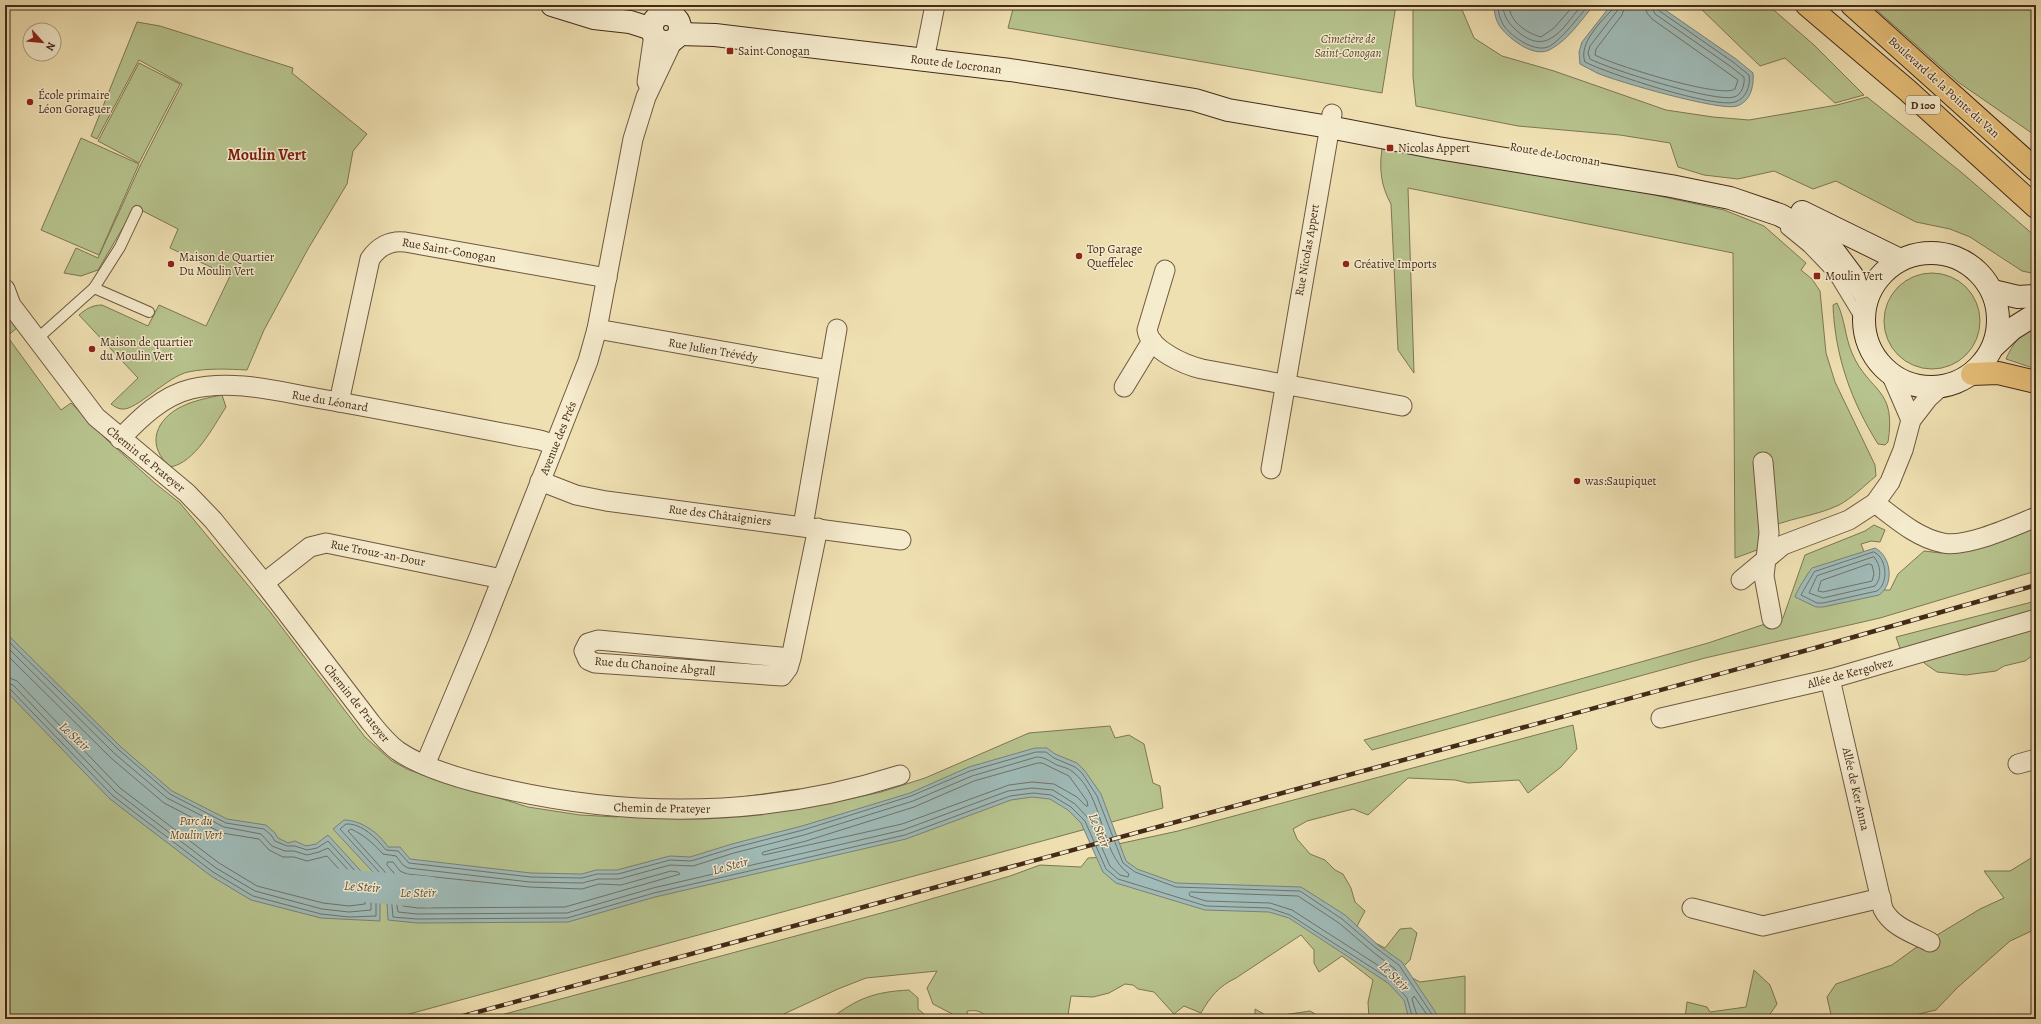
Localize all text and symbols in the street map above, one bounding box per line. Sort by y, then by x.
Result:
north arrow [22,22,62,62]
park label: Cimetière de Saint-Conogan [1314,31,1382,61]
street label: Boulevard de la Pointe du Van [1885,33,2003,142]
text: N [42,39,59,53]
place label: Saint Conogan [738,43,810,59]
marker: Saint Conogan [725,46,735,56]
street label: Route de Locronan [910,50,1003,78]
place label: École primaire Léon Goraguer [38,87,111,117]
road number: D 100 [1906,96,1940,114]
marker: École primaire Léon Goraguer [25,97,35,107]
street label: Route de Locronan [1508,138,1602,170]
place label: Nicolas Appert [1398,140,1470,156]
marker: Nicolas Appert [1385,143,1395,153]
district label: Moulin Vert [227,144,307,166]
street label: Rue Nicolas Appert [1291,203,1323,297]
street label: Rue Saint-Conogan [401,234,498,266]
place label: Top Garage Queffelec [1087,241,1142,271]
place label: Maison de Quartier Du Moulin Vert [179,249,275,279]
marker: Top Garage Queffelec [1074,251,1084,261]
place label: Créative Imports [1354,256,1437,272]
marker: Maison de Quartier Du Moulin Vert [166,259,176,269]
marker: Créative Imports [1341,259,1351,269]
place label: Moulin Vert [1825,268,1883,284]
marker: Moulin Vert [1812,271,1822,281]
place label: Maison de quartier du Moulin Vert [100,334,194,364]
street label: Rue Julien Trévédy [667,334,759,366]
marker: Maison de quartier du Moulin Vert [87,344,97,354]
street label: Rue du Léonard [291,386,370,416]
street label: Avenue des Prés [536,399,580,478]
street label: Chemin de Prateyer [103,422,189,496]
place label: was:Saupiquet [1584,473,1657,489]
marker: was:Saupiquet [1572,476,1582,486]
street label: Rue des Châtaigniers [668,501,772,529]
street label: Rue Trouz-an-Dour [329,536,427,570]
street label: Rue du Chanoine Abgrall [594,653,716,679]
street label: Allée de Kergolvez [1804,654,1895,692]
street label: Chemin de Prateyer [320,660,394,746]
water label: Le Steir [56,718,94,755]
street label: Allée de Ker Anna [1838,745,1873,833]
street label: Chemin de Prateyer [613,799,711,817]
water label: Le Steir [1085,810,1115,851]
park label: Parc du Moulin Vert [170,813,223,843]
water label: Le Steir [711,852,750,878]
water label: Le Steir [343,877,381,896]
water label: Le Steïr [400,884,436,901]
water label: Le Steir [1376,958,1414,995]

